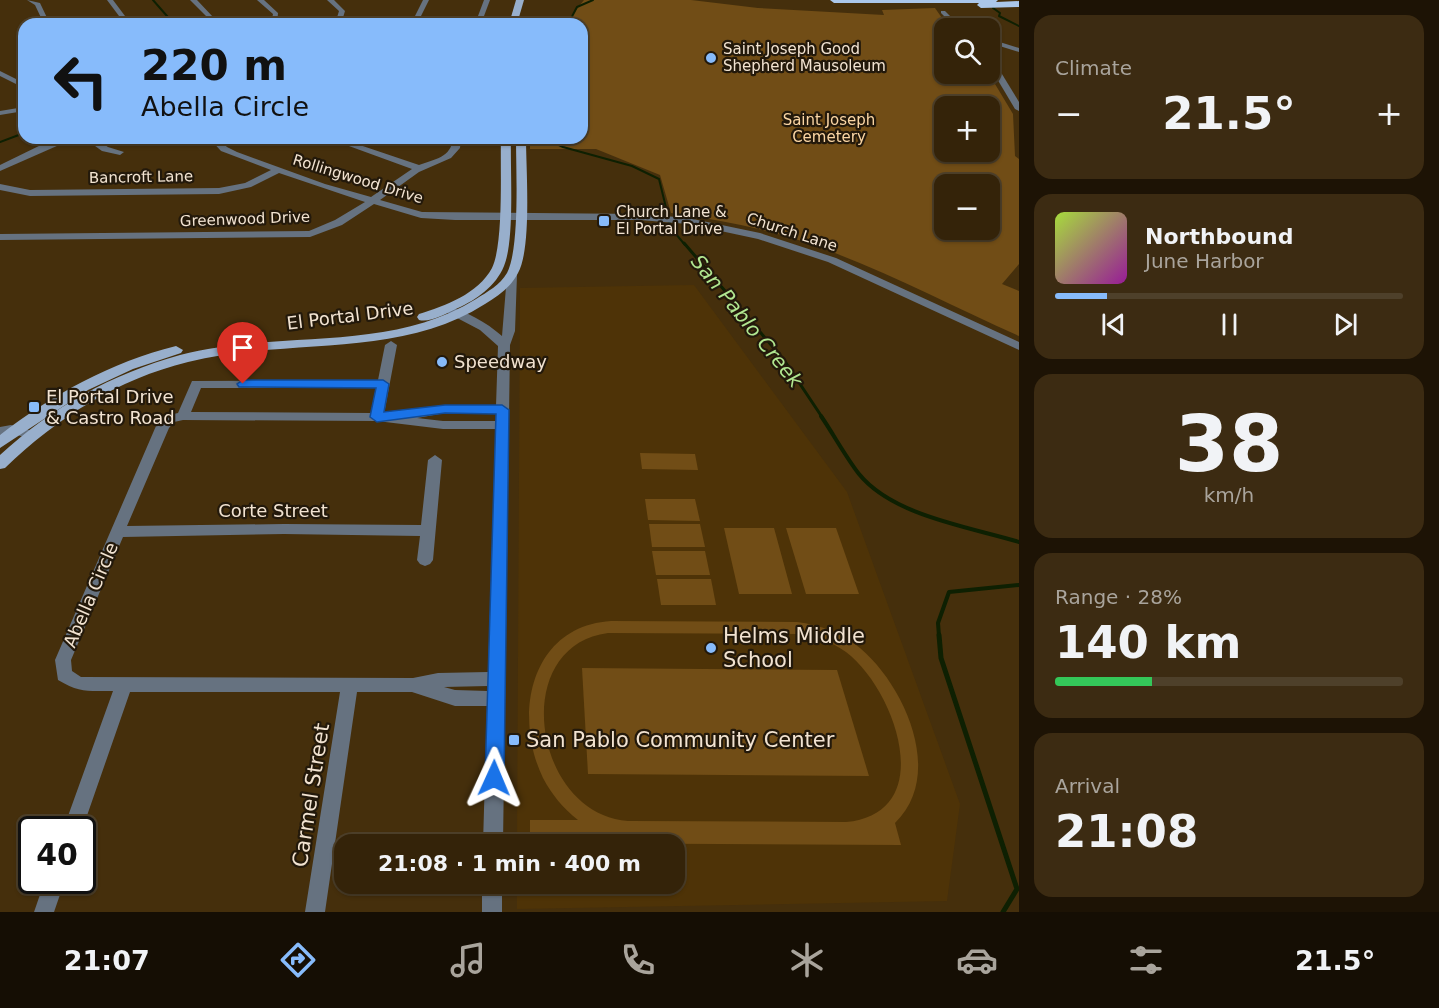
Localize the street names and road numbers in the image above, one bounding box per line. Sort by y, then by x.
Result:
street label: Rollingwood Drive [291,151,425,207]
street label: Bancroft Lane [89,167,193,187]
street label: Greenwood Drive [180,208,310,230]
street label: Church Lane [744,209,840,255]
street label: El Portal Drive [285,297,415,334]
street label: Corte Street [218,500,328,521]
street label: Abella Circle [59,539,122,651]
street label: Carmel Street [288,721,334,869]

